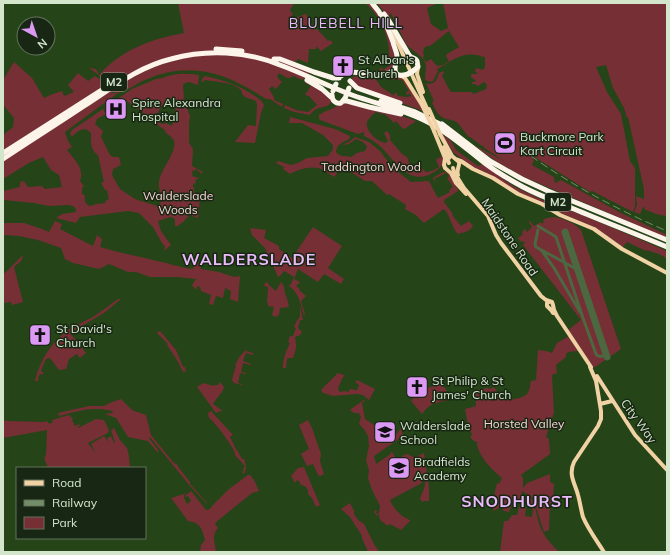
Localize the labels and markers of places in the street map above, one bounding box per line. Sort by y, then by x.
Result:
place label: St Alban's Church [358,52,415,81]
church icon: St Alban's Church [330,53,356,79]
place label: Spire Alexandra Hospital [132,95,221,124]
hospital icon: Spire Alexandra Hospital [103,96,129,122]
place label: Buckmore Park Kart Circuit [520,129,605,158]
sports icon: Buckmore Park Kart Circuit [492,130,518,156]
place label: St David's Church [56,321,112,350]
church icon: St David's Church [27,322,53,348]
place label: St Philip & St James' Church [432,373,511,402]
church icon: St Philip & St James' Church [404,374,430,400]
place label: Walderslade School [400,418,470,447]
school or university icon: Walderslade School [372,419,398,445]
place label: Bradfields Academy [414,454,470,483]
school or university icon: Bradfields Academy [386,455,412,481]

